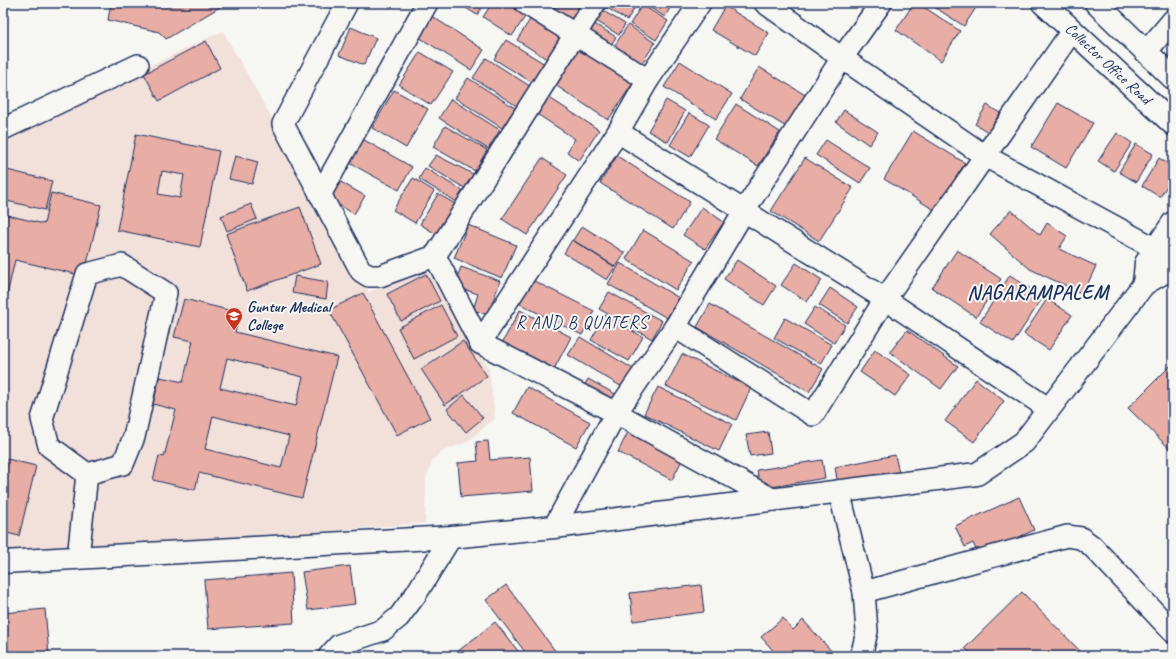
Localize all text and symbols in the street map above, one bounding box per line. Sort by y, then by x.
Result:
street label: Collector Office Road [1061,19,1158,111]
district label: NAGARAMPALEM [967,280,1110,305]
place label: Guntur Medical College [247,297,334,335]
school or university icon: Guntur Medical College [224,306,244,331]
district label: R AND B QUATERS [516,312,651,333]

